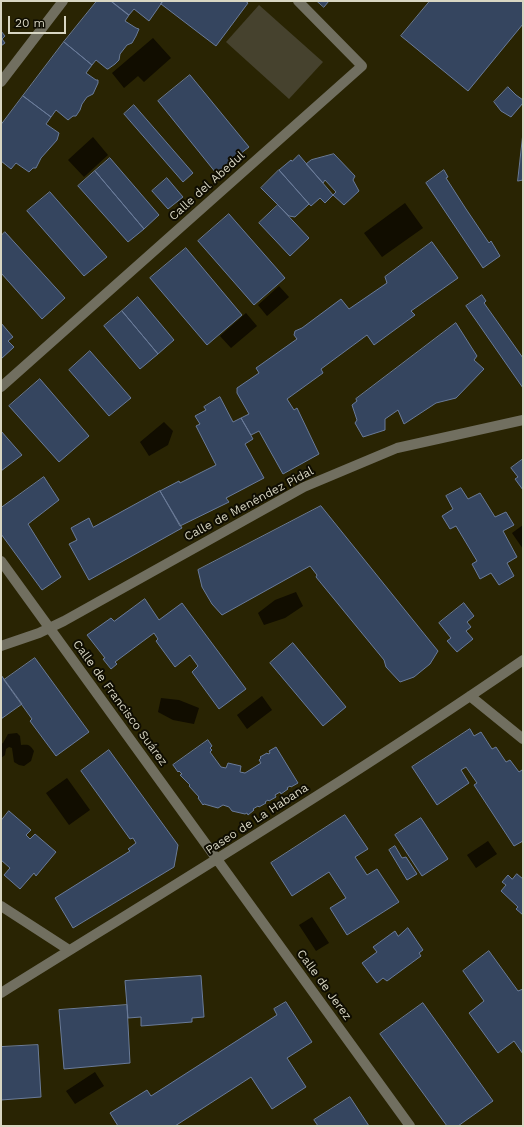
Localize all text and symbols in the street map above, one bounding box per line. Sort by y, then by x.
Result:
scale bar [10,8,68,34]
text: 20 m [15,16,45,30]
street label: Calle del Abedul [166,148,248,224]
street label: Calle de Menéndez Pidal [182,464,316,544]
street label: Calle de Francisco Suárez [70,637,170,769]
street label: Paseo de La Habana [203,780,311,858]
street label: Calle de Jerez [294,947,354,1023]

